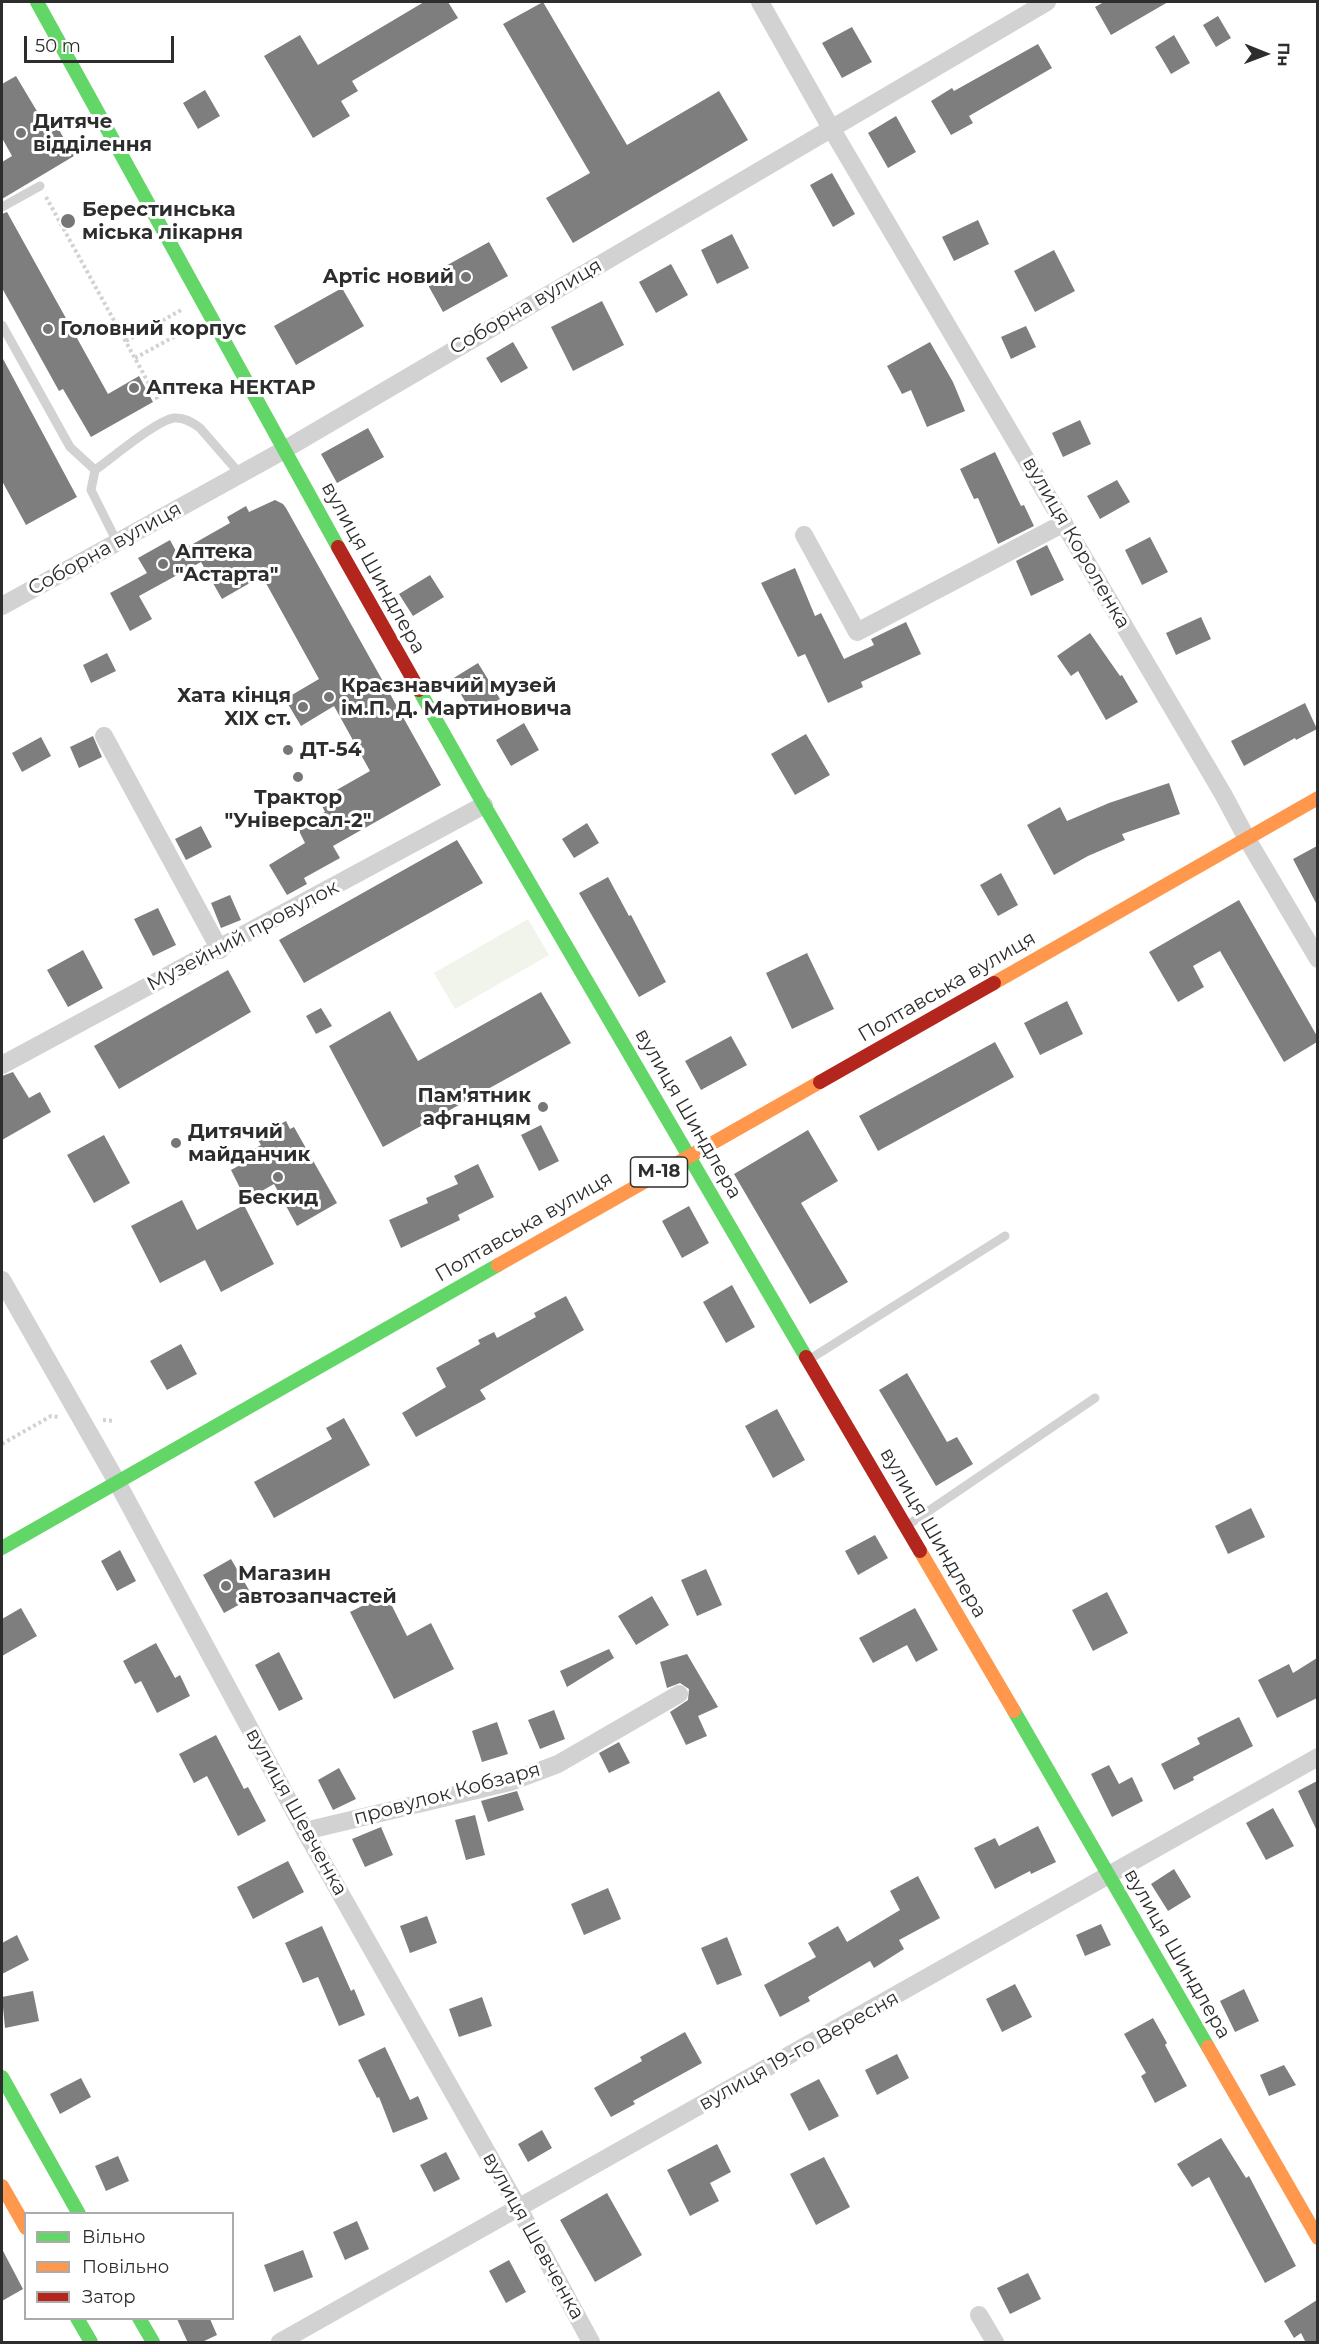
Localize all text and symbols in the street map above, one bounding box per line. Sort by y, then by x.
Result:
scale bar [27,24,177,62]
north arrow [1235,24,1295,84]
text: 50 m [35,35,81,57]
text: Пн [1274,42,1293,67]
place label: Дитяче відділення [33,110,152,157]
marker: Дитяче відділення [14,126,28,140]
place label: Берестинська міська лікарня [82,198,243,245]
marker: Берестинська міська лікарня [59,212,77,230]
street label: Соборна вулиця [446,254,606,360]
place label: Артіс новий [322,265,454,289]
marker: Артіс новий [459,270,473,284]
place label: Головний корпус [60,317,246,341]
marker: Головний корпус [41,322,55,336]
place label: Аптека НЕКТАР [146,376,316,400]
marker: Аптека НЕКТАР [127,381,141,395]
street label: вулиця Короленка [1017,453,1135,633]
street label: вулиця Шиндлера [316,478,430,658]
street label: Соборна вулиця [24,497,186,601]
place label: Аптека "Астарта" [175,540,278,587]
marker: Аптека "Астарта" [156,557,170,571]
place label: Краєзнавчий музей ім.П. Д. Мартиновича [341,674,572,721]
place label: Хата кінця XIX ст. [177,684,291,731]
marker: Краєзнавчий музей ім.П. Д. Мартиновича [322,690,336,704]
marker: Хата кінця XIX ст. [296,700,310,714]
place label: ДТ-54 [300,738,361,762]
marker: ДТ-54 [281,743,295,757]
marker: Трактор "Універсал-2" [291,770,305,784]
place label: Трактор "Універсал-2" [225,786,371,833]
street label: Музейний провулок [143,875,343,997]
street label: Полтавська вулиця [854,926,1040,1048]
street label: вулиця Шиндлера [629,1025,747,1203]
place label: Пам'ятник афганцям [418,1084,531,1131]
marker: Пам'ятник афганцям [536,1100,550,1114]
place label: Дитячий майданчик [188,1120,310,1167]
marker: Дитячий майданчик [169,1136,183,1150]
road number: М-18 [630,1157,688,1187]
street label: Полтавська вулиця [431,1166,617,1288]
marker: Бескид [271,1170,285,1184]
place label: Бескид [238,1186,318,1210]
street label: вулиця Шиндлера [874,1444,992,1622]
place label: Магазин автозапчастей [238,1562,397,1609]
marker: Магазин автозапчастей [219,1579,233,1593]
street label: вулиця Шевченка [240,1724,352,1900]
street label: провулок Кобзаря [351,1758,543,1830]
street label: вулиця Шиндлера [1118,1865,1236,2043]
street label: вулиця 19-го Вересня [695,1986,903,2116]
street label: вулиця Шевченка [477,2148,589,2324]
legend [24,2212,234,2320]
text: Вільно [82,2226,146,2248]
text: Повільно [82,2256,169,2278]
text: Затор [82,2286,136,2308]

